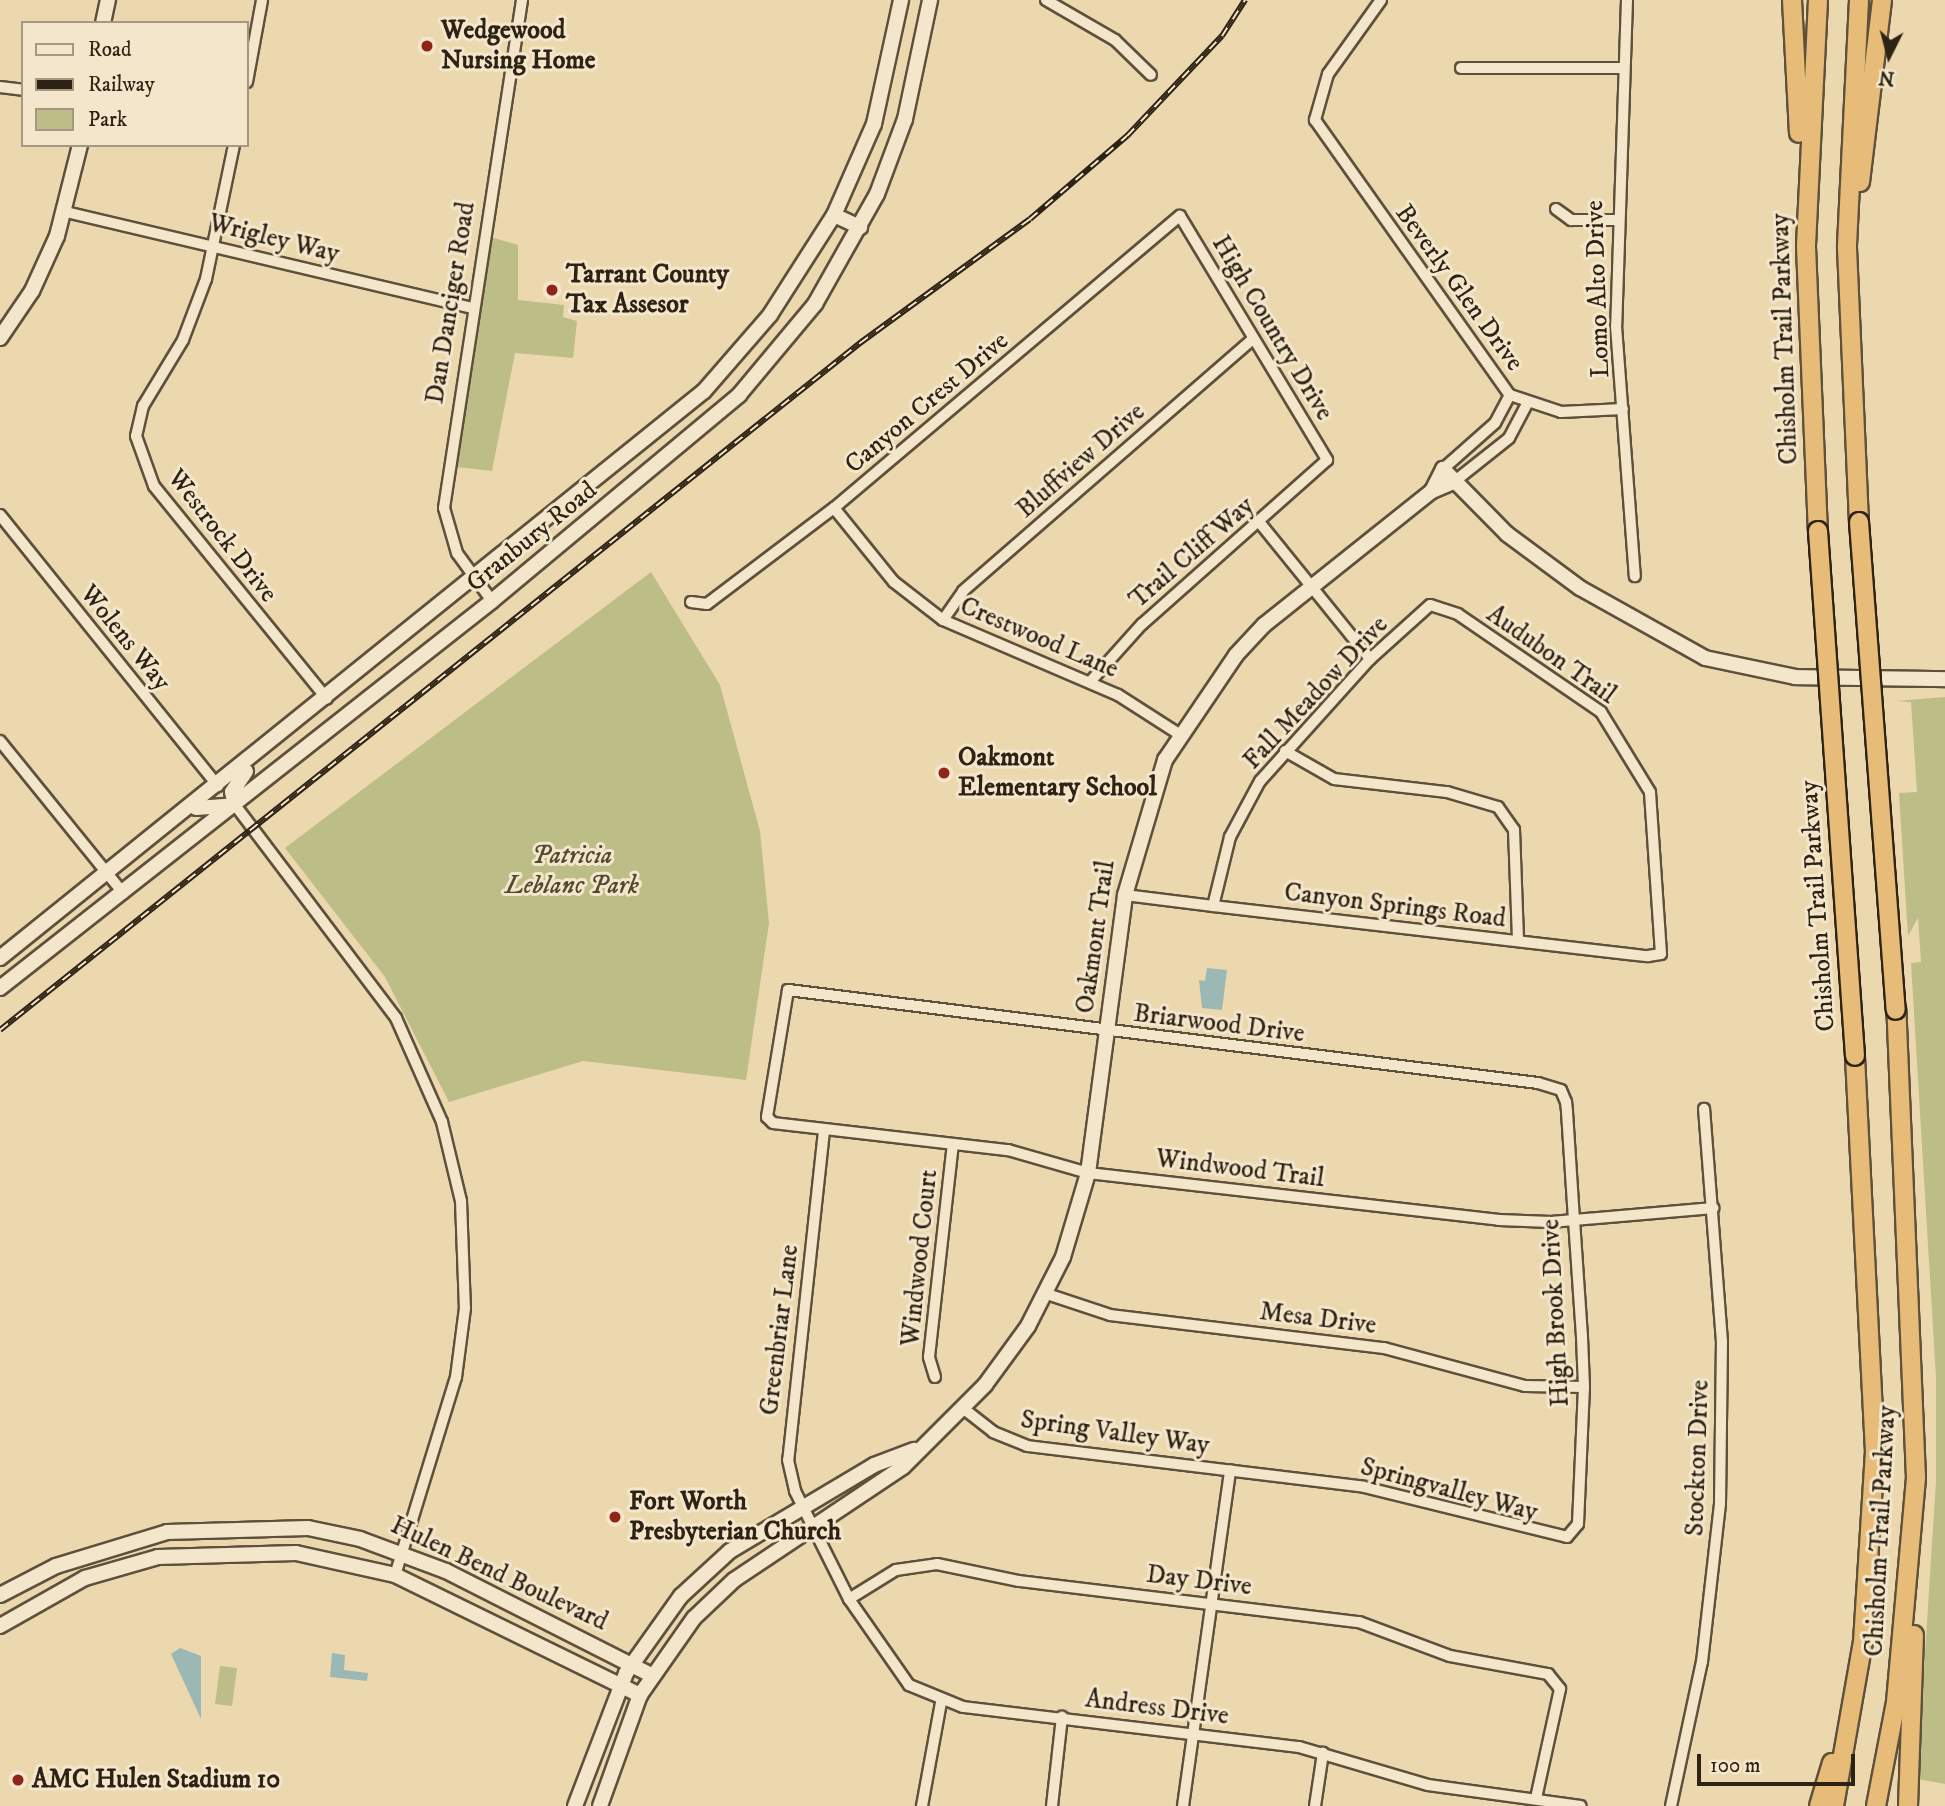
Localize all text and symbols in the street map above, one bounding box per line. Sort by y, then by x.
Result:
place label: Wedgewood Nursing Home [441,15,596,76]
legend [21,21,248,147]
north arrow [1854,21,1924,91]
text: Road [88,37,132,63]
marker: Wedgewood Nursing Home [419,38,435,54]
text: N [1878,65,1896,90]
text: Railway [88,72,155,98]
text: Park [88,107,127,133]
street label: Beverly Glen Drive [1388,199,1530,377]
street label: Dan Danciger Road [420,200,482,406]
street label: Lomo Alto Drive [1579,200,1617,378]
street label: Wrigley Way [206,208,342,270]
street label: Chisholm Trail Parkway [1765,213,1805,465]
street label: High Country Drive [1205,230,1339,426]
place label: Tarrant County Tax Assesor [566,259,729,320]
marker: Tarrant County Tax Assesor [544,282,560,298]
street label: Canyon Crest Drive [839,326,1015,480]
street label: Bluffview Drive [1010,397,1152,525]
street label: Westrock Drive [160,463,284,609]
street label: Granbury Road [461,475,603,599]
street label: Trail Cliff Way [1123,490,1261,616]
street label: Wolens Way [73,579,177,697]
street label: Crestwood Lane [955,591,1123,685]
street label: Audubon Trail [1480,599,1622,711]
street label: Fall Meadow Drive [1237,610,1395,776]
place label: Oakmont Elementary School [958,742,1157,804]
marker: Oakmont Elementary School [936,765,952,781]
street label: Chisholm Trail Parkway [1794,779,1842,1033]
park label: Patricia Leblanc Park [505,840,639,902]
street label: Oakmont Trail [1070,859,1122,1015]
street label: Canyon Springs Road [1282,877,1508,935]
street label: Briarwood Drive [1132,998,1306,1050]
street label: Windwood Trail [1154,1143,1326,1195]
street label: Windwood Court [895,1168,945,1348]
street label: High Brook Drive [1536,1218,1576,1408]
street label: Greenbriar Lane [754,1243,806,1417]
street label: Mesa Drive [1258,1296,1378,1342]
street label: Stockton Drive [1680,1379,1716,1537]
street label: Spring Valley Way [1019,1404,1211,1462]
street label: Chisholm Trail Parkway [1859,1405,1903,1657]
street label: Springvalley Way [1357,1451,1541,1529]
place label: Fort Worth Presbyterian Church [629,1486,841,1548]
marker: Fort Worth Presbyterian Church [607,1509,623,1525]
street label: Hulen Bend Boulevard [385,1510,613,1638]
street label: Day Drive [1144,1559,1254,1603]
street label: Andress Drive [1083,1684,1231,1732]
scale bar [1700,1740,1857,1784]
text: 100 m [1710,1753,1761,1779]
place label: AMC Hulen Stadium 10 [32,1764,280,1796]
marker: AMC Hulen Stadium 10 [10,1772,26,1788]

